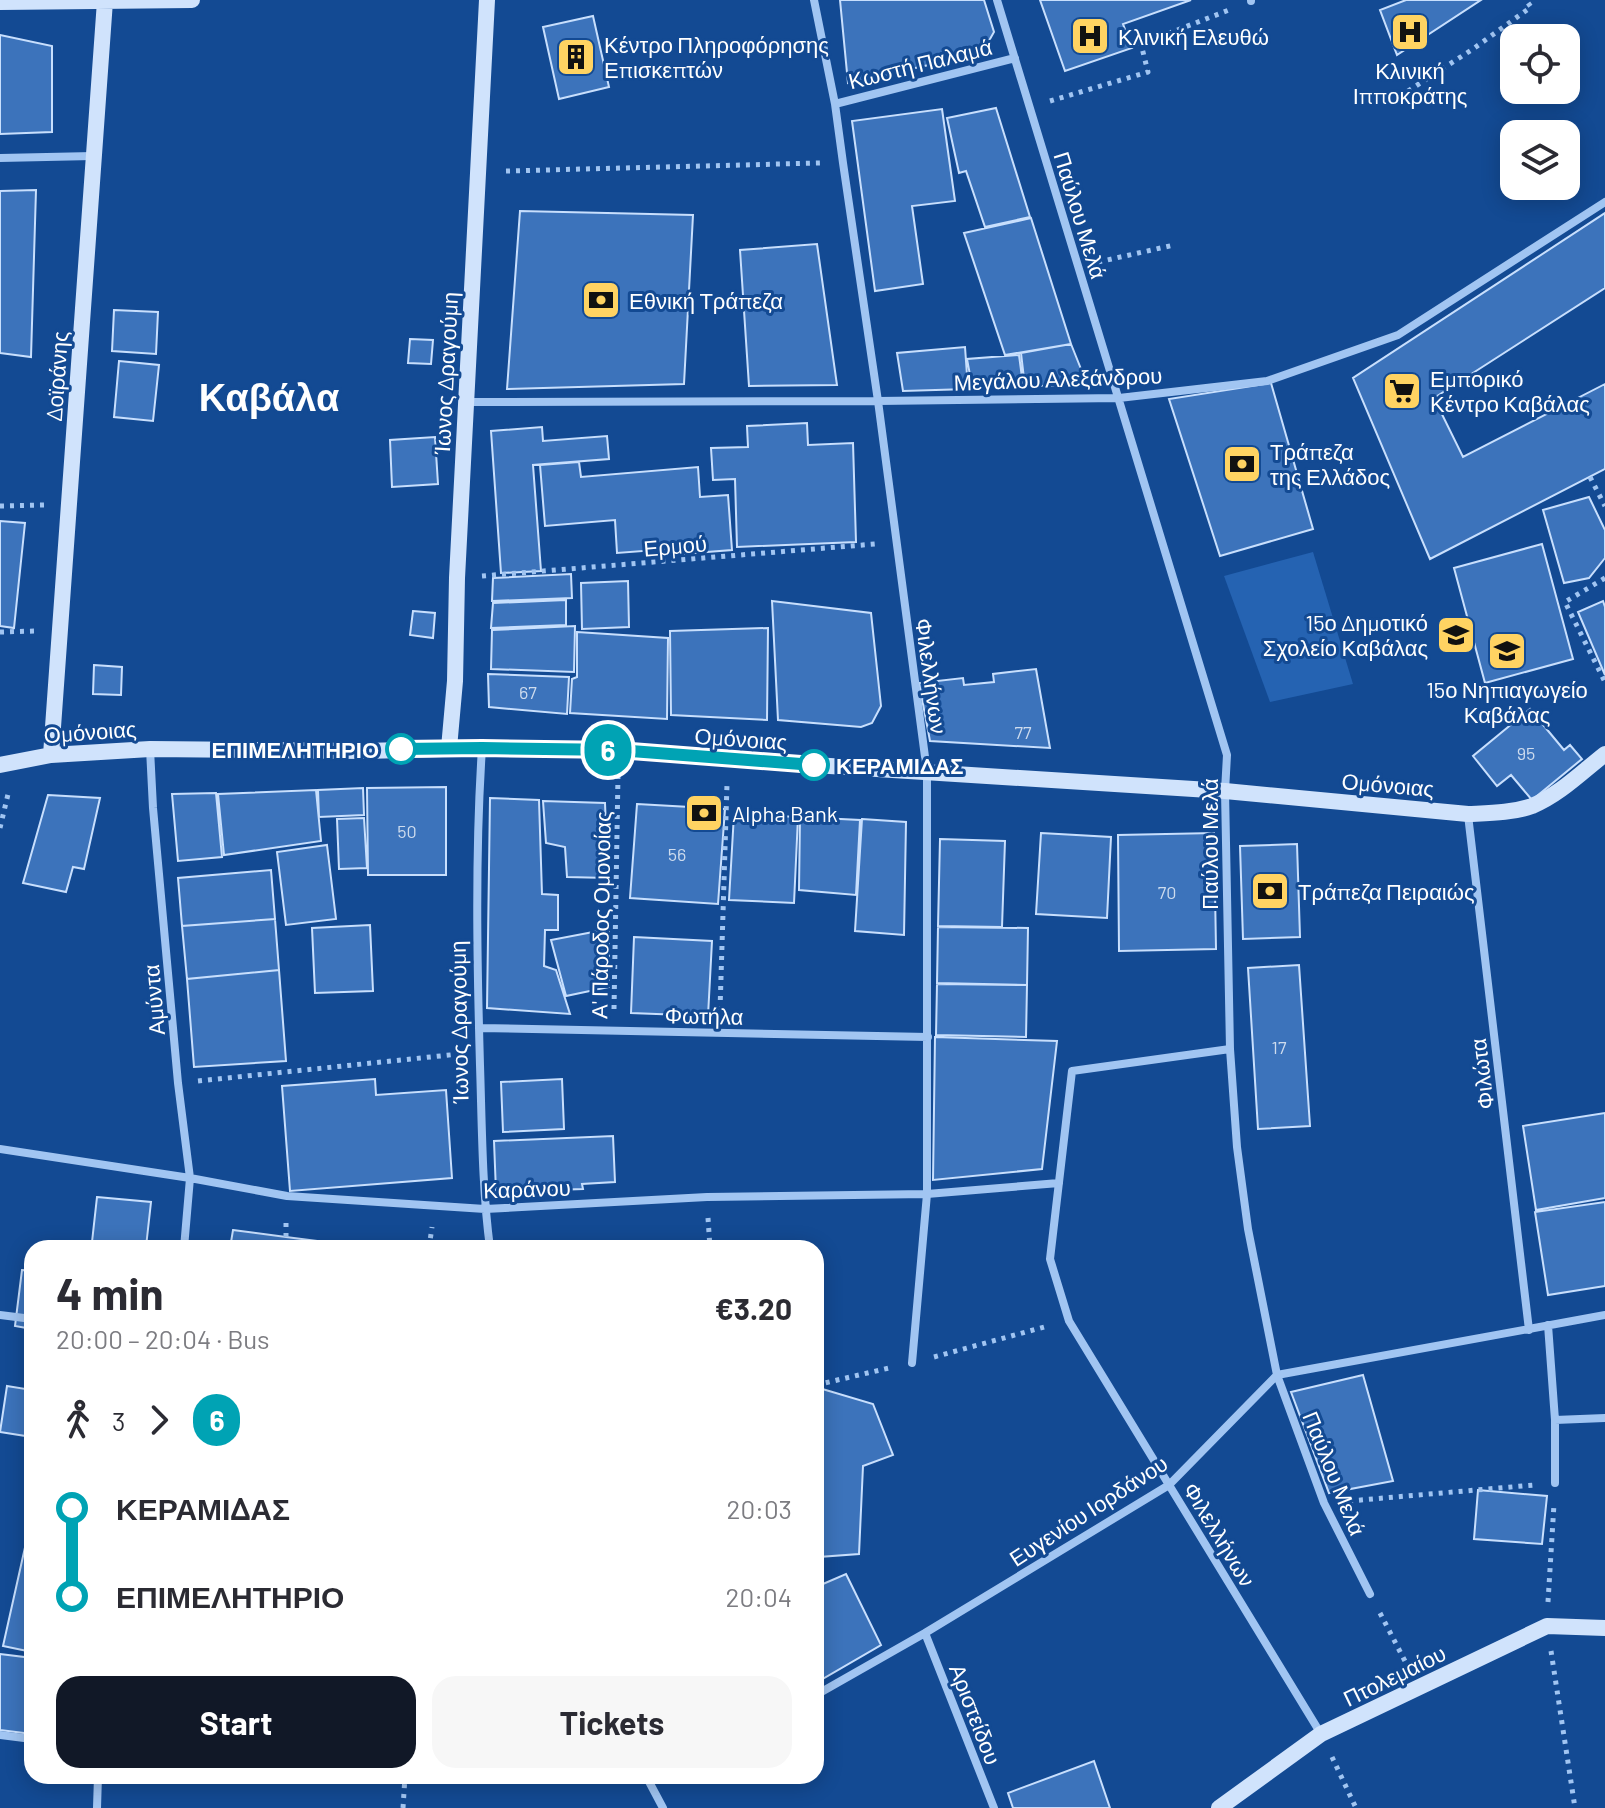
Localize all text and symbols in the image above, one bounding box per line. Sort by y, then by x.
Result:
hospital icon: Κλινική Ιπποκράτης [1389,11,1431,53]
hospital icon: Κλινική Ελευθώ [1069,15,1111,57]
place label: Κλινική Ελευθώ [1118,23,1269,50]
map controls [1500,24,1580,200]
button: locate [1500,24,1580,104]
place label: Κέντρο Πληροφόρησης Επισκεπτών [604,31,829,82]
street label: Κωστή Παλαμά [845,33,995,94]
building icon: Κέντρο Πληροφόρησης Επισκεπτών [555,36,597,78]
place label: Κλινική Ιπποκράτης [1353,57,1467,109]
button: layers [1500,120,1580,200]
street label: Παύλου Μελά [1049,148,1113,282]
bank icon: Εθνική Τράπεζα [580,279,622,321]
place label: Εθνική Τράπεζα [629,287,783,314]
street label: Ίωνος Δραγούμη [428,291,463,456]
street label: Δοϊράνης [40,330,73,422]
street label: Μεγάλου Αλεξάνδρου [953,361,1163,396]
place label: Εμπορικό Κέντρο Καβάλας [1430,365,1590,417]
supermarket icon: Εμπορικό Κέντρο Καβάλας [1381,370,1423,412]
district label: Καβάλα [199,373,339,419]
place label: Τράπεζα της Ελλάδος [1270,438,1390,490]
bank icon: Τράπεζα της Ελλάδος [1221,443,1263,485]
street label: Ερμού [642,529,708,562]
place label: 15ο Δημοτικό Σχολείο Καβάλας [1263,609,1428,661]
school or university icon: 15ο Δημοτικό Σχολείο Καβάλας [1435,614,1477,656]
street label: Φιλελλήνων [910,616,953,736]
school or university icon: 15ο Νηπιαγωγείο Καβάλας [1486,630,1528,672]
place label: 15ο Νηπιαγωγείο Καβάλας [1426,676,1588,728]
house number: 67 [519,681,537,703]
street label: Ομόνοιας [43,715,137,747]
house number: 77 [1014,721,1032,743]
street label: Ομόνοιας [694,722,788,754]
line badge: 6 [582,724,634,776]
text: 6 [600,733,616,767]
marker: ΕΠΙΜΕΛΗΤΗΡΙΟ [386,734,416,764]
place label: ΕΠΙΜΕΛΗΤΗΡΙΟ [212,736,379,762]
house number: 95 [1517,742,1535,764]
marker: ΚΕΡΑΜΙΔΑΣ [799,750,829,780]
place label: ΚΕΡΑΜΙΔΑΣ [836,752,964,778]
street label: Ομόνοιας [1341,767,1435,801]
street label: Παύλου Μελά [1196,778,1222,910]
bank icon: Alpha Bank [683,792,725,834]
place label: Alpha Bank [732,800,838,826]
street label: Α' Πάροδος Ομονοίας [585,811,616,1019]
house number: 50 [397,820,417,842]
house number: 56 [668,843,686,865]
bank icon: Τράπεζα Πειραιώς [1249,870,1291,912]
place label: Τράπεζα Πειραιώς [1298,878,1475,905]
house number: 70 [1158,881,1176,903]
street label: Ίωνος Δραγούμη [444,940,473,1105]
street label: Αμύντα [137,963,169,1036]
street label: Φωτήλα [664,1001,744,1030]
house number: 17 [1272,1036,1287,1058]
street label: Φιλώτα [1464,1037,1498,1111]
street label: Καράνου [483,1173,571,1204]
text: 4 min [56,1266,163,1319]
text: €3.20 [715,1290,792,1326]
text: 20:00 – 20:04 · Bus [56,1323,270,1354]
icon: walk [56,1398,100,1442]
icon: forward [137,1398,181,1442]
text: 6 [209,1403,224,1437]
text: 3 [112,1405,125,1436]
street label: Παύλου Μελά [1298,1407,1372,1539]
street label: Ευγενίου Ιορδάνου [1004,1449,1172,1572]
street label: Φιλελλήνων [1178,1477,1261,1591]
text: ΚΕΡΑΜΙΔΑΣ [116,1490,290,1526]
text: 20:03 [726,1493,792,1524]
text: ΕΠΙΜΕΛΗΤΗΡΙΟ [116,1578,344,1614]
text: 20:04 [726,1581,792,1612]
street label: Πτολεμαίου [1339,1639,1449,1711]
street label: Αριστείδου [944,1660,1007,1768]
button: Start [56,1676,416,1768]
button: Tickets [432,1676,792,1768]

